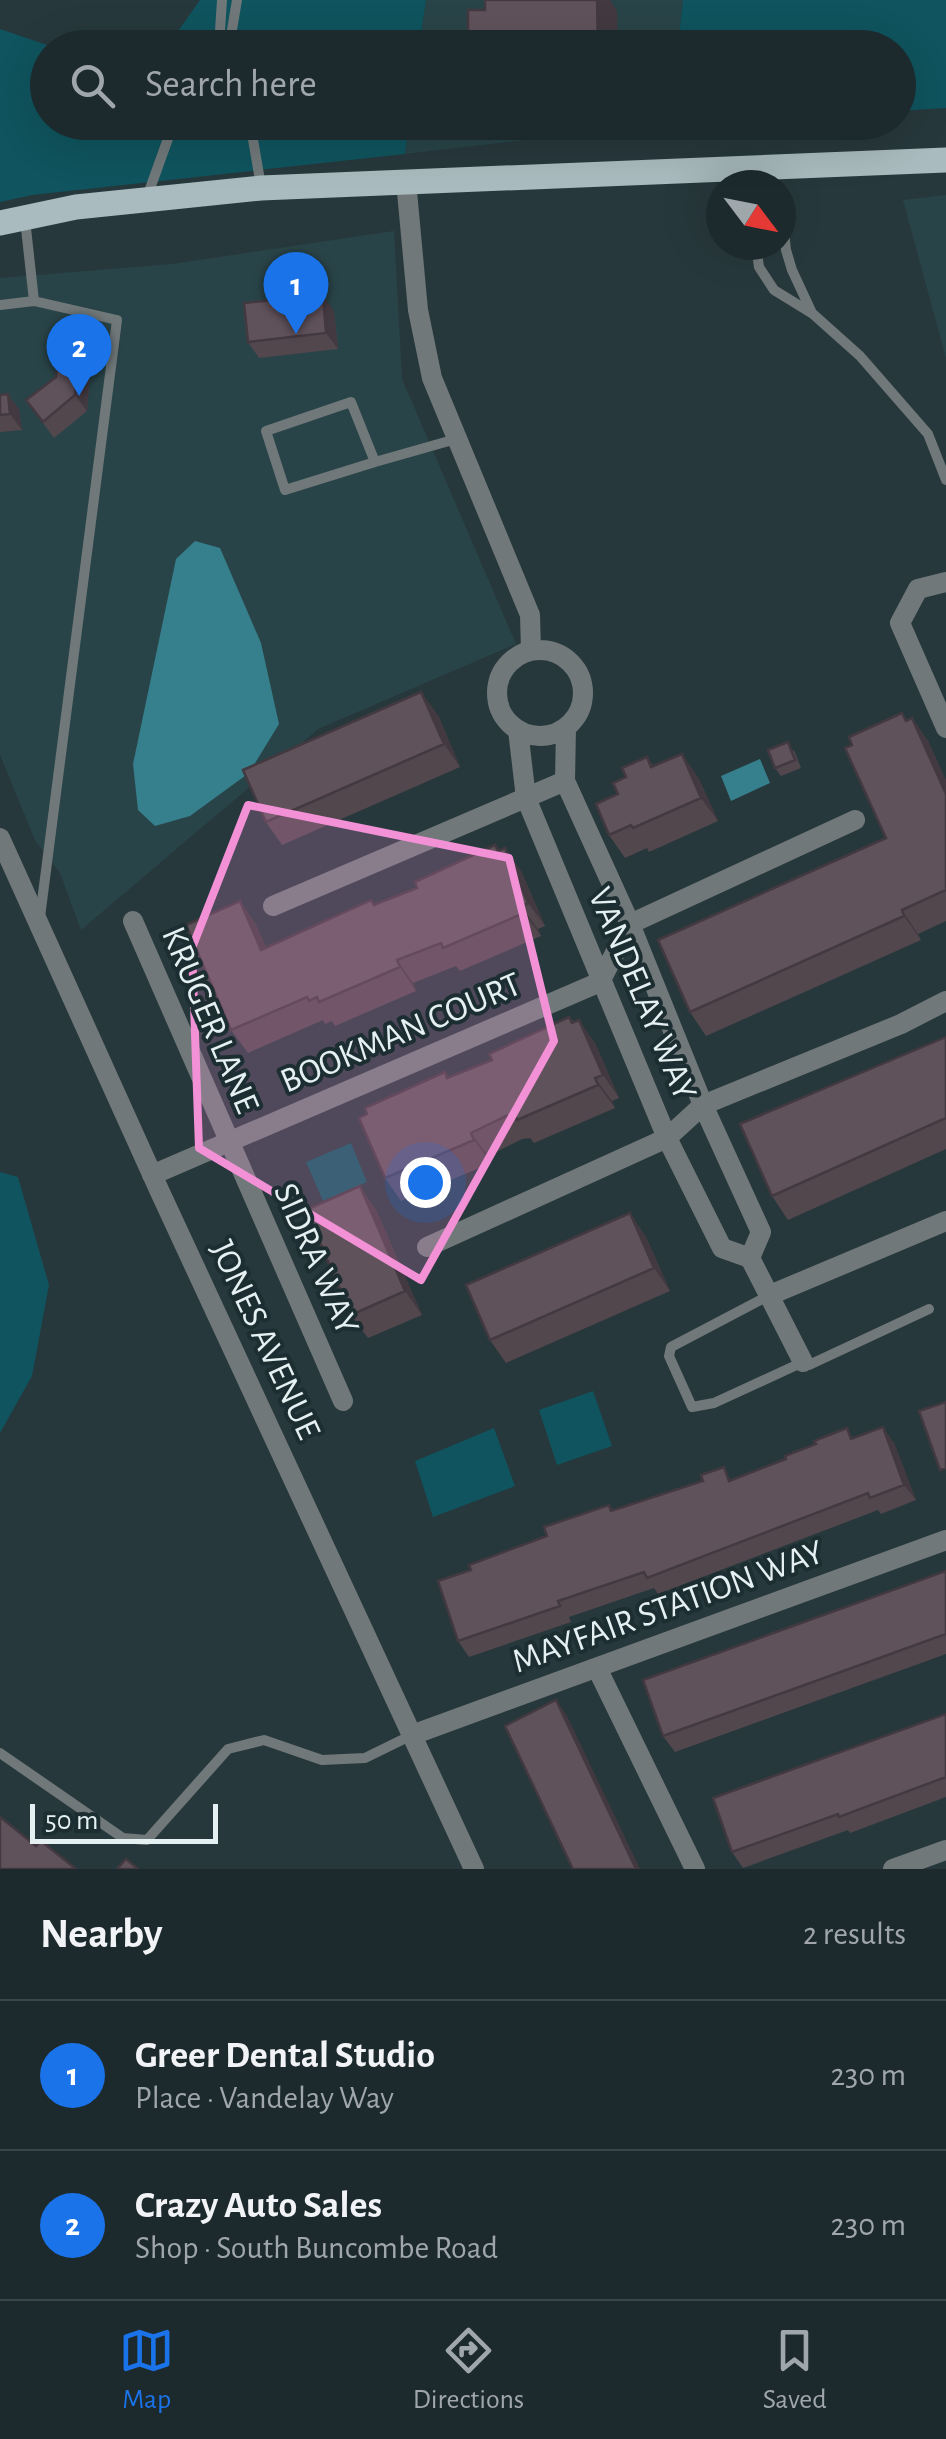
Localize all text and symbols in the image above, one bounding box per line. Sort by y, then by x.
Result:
search box [30,30,916,140]
icon: search [65,58,120,113]
text: Search here [145,66,317,104]
north arrow [706,170,796,260]
pin: 1 [264,252,328,334]
pin: 2 [46,314,112,396]
street label: VANDELAY WAY [581,882,703,1106]
street label: KRUGER LANE [155,922,265,1118]
street label: BOOKMAN COURT [276,967,526,1099]
your location [400,1157,451,1208]
street label: SIDRA WAY [267,1178,365,1340]
street label: JONES AVENUE [204,1235,326,1445]
street label: MAYFAIR STATION WAY [508,1534,828,1680]
scale bar [30,1799,218,1844]
text: 50 m [45,1807,99,1835]
text: Nearby [40,1913,163,1955]
text: 2 results [803,1918,906,1950]
text: Greer Dental Studio [135,2037,435,2075]
text: 1 [67,2059,78,2091]
text: 230 m [830,2059,906,2091]
text: Place · Vandelay Way [135,2082,394,2114]
text: Crazy Auto Sales [135,2187,382,2225]
text: 2 [65,2209,80,2241]
text: 230 m [830,2209,906,2241]
text: Shop · South Buncombe Road [135,2232,498,2264]
tab: Map [119,2323,174,2417]
tab: Directions [413,2323,524,2417]
tab: Saved [763,2323,827,2417]

